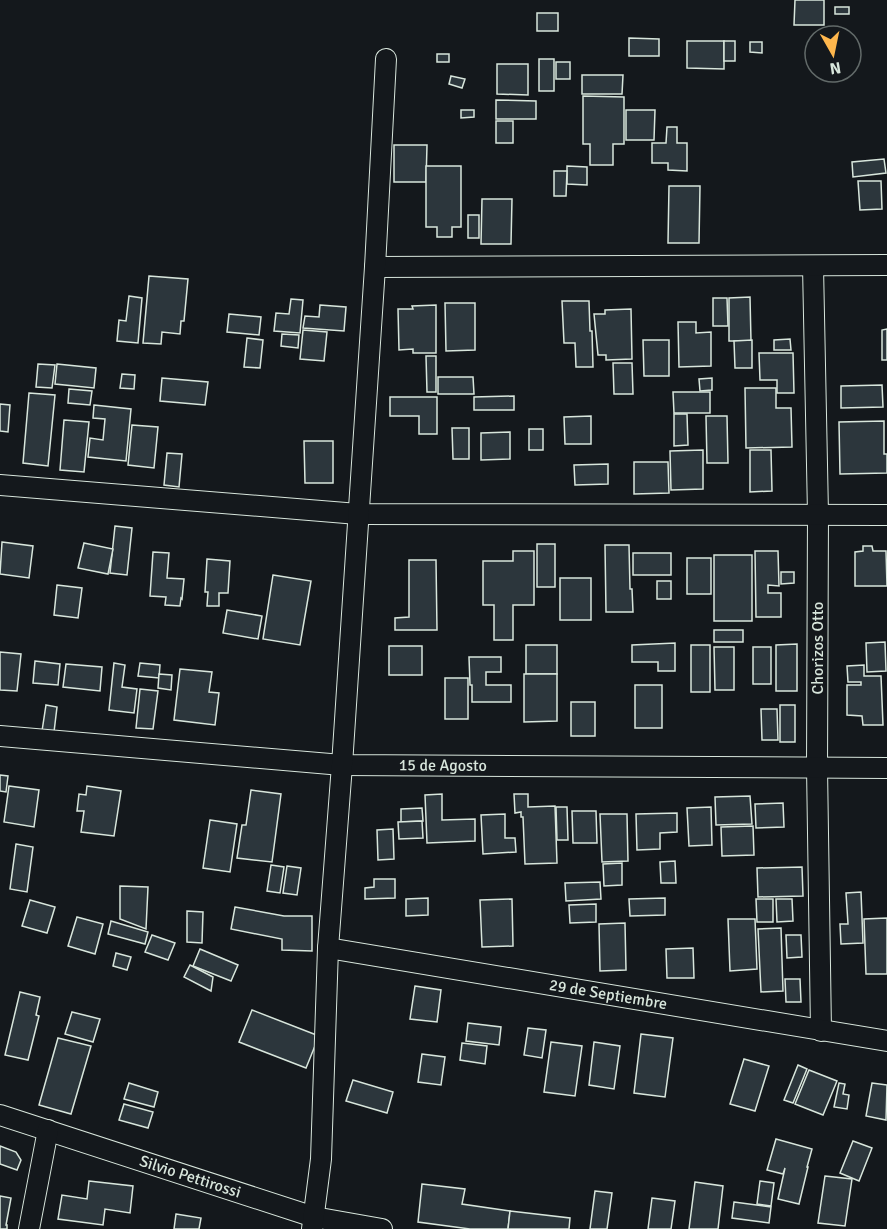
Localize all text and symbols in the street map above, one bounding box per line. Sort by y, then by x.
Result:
north arrow [803,24,863,84]
text: N [828,57,842,79]
street label: Chorizos Otto [808,602,828,694]
street label: 15 de Agosto [399,755,487,776]
street label: 29 de Septiembre [548,975,669,1014]
street label: Silvio Pettirossi [137,1151,244,1203]

